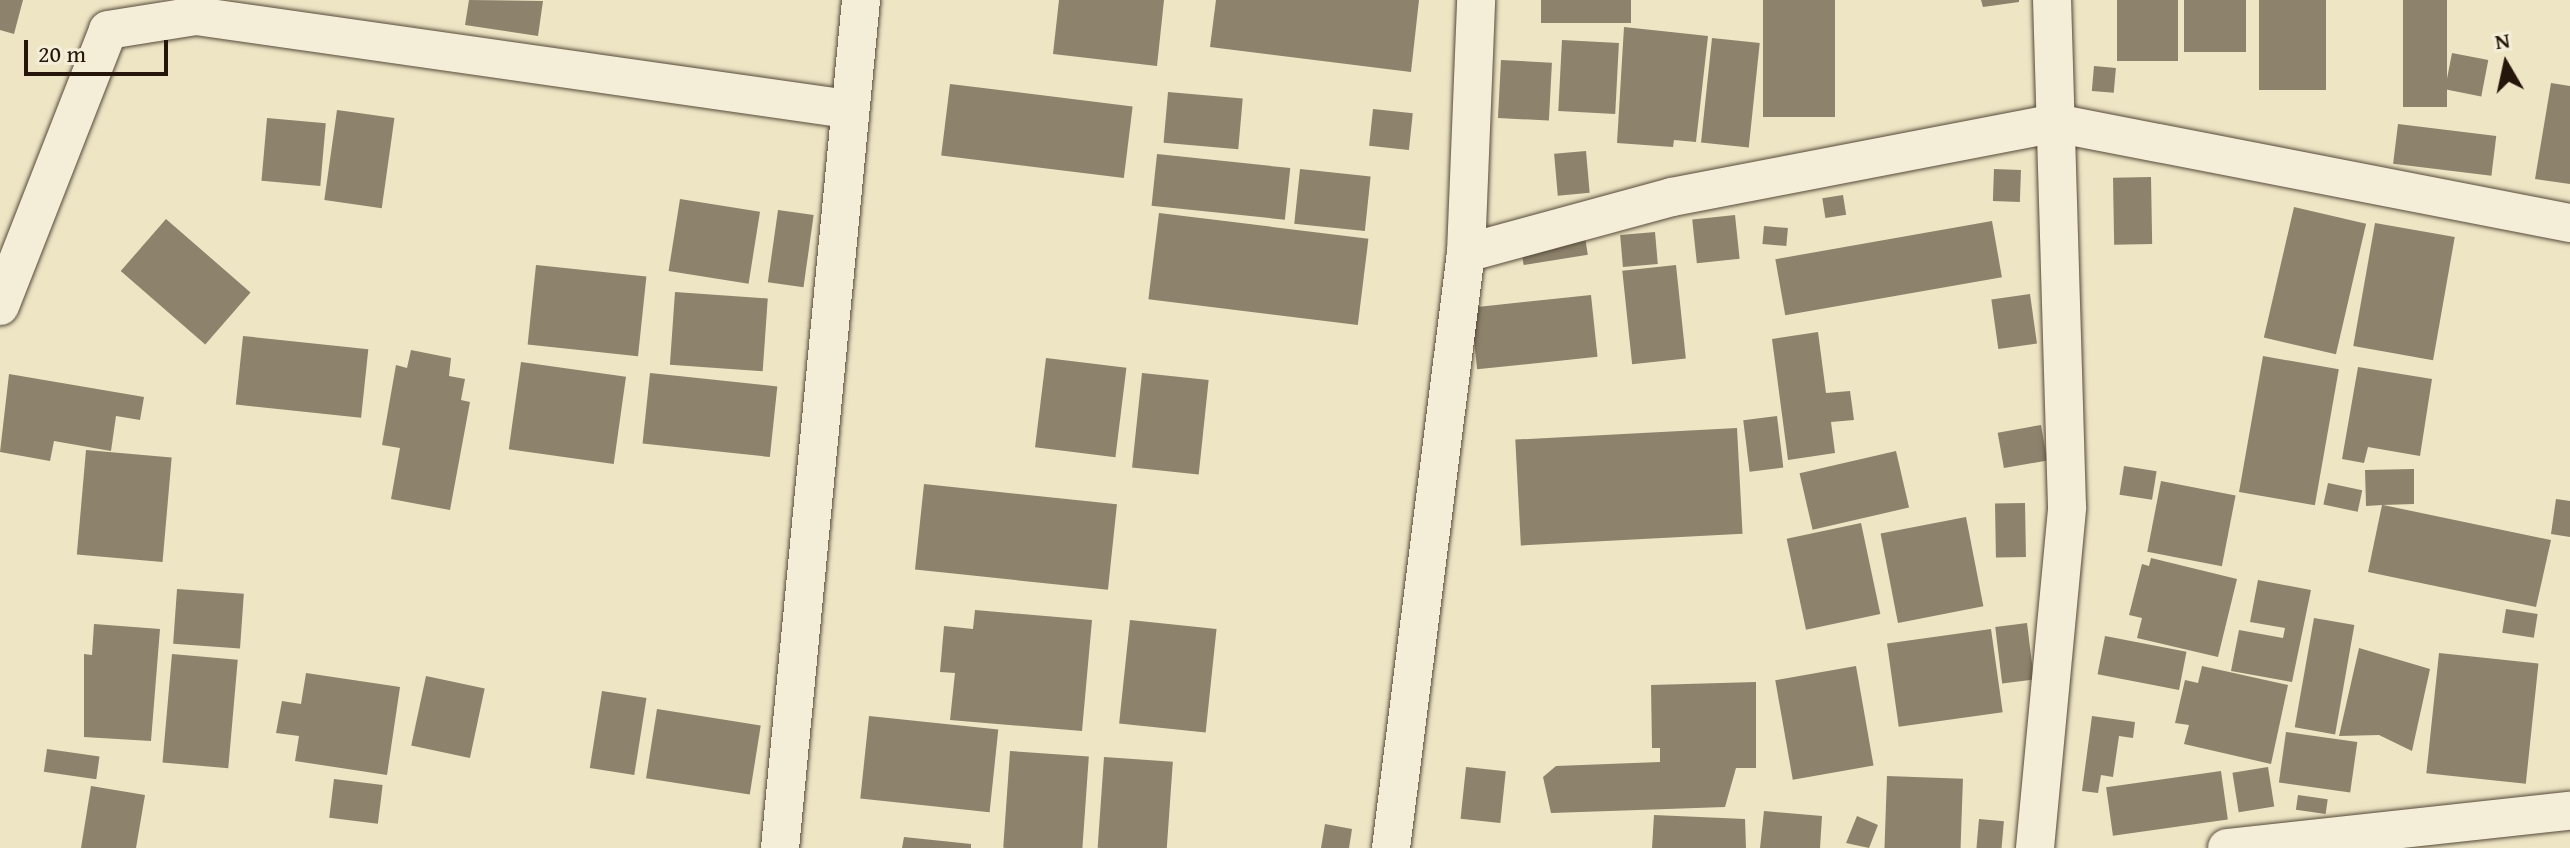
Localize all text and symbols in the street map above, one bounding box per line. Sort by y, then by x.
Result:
text: N [2492,23,2512,57]
scale bar [28,24,172,74]
north arrow [2466,24,2546,104]
text: 20 m [38,36,86,71]

